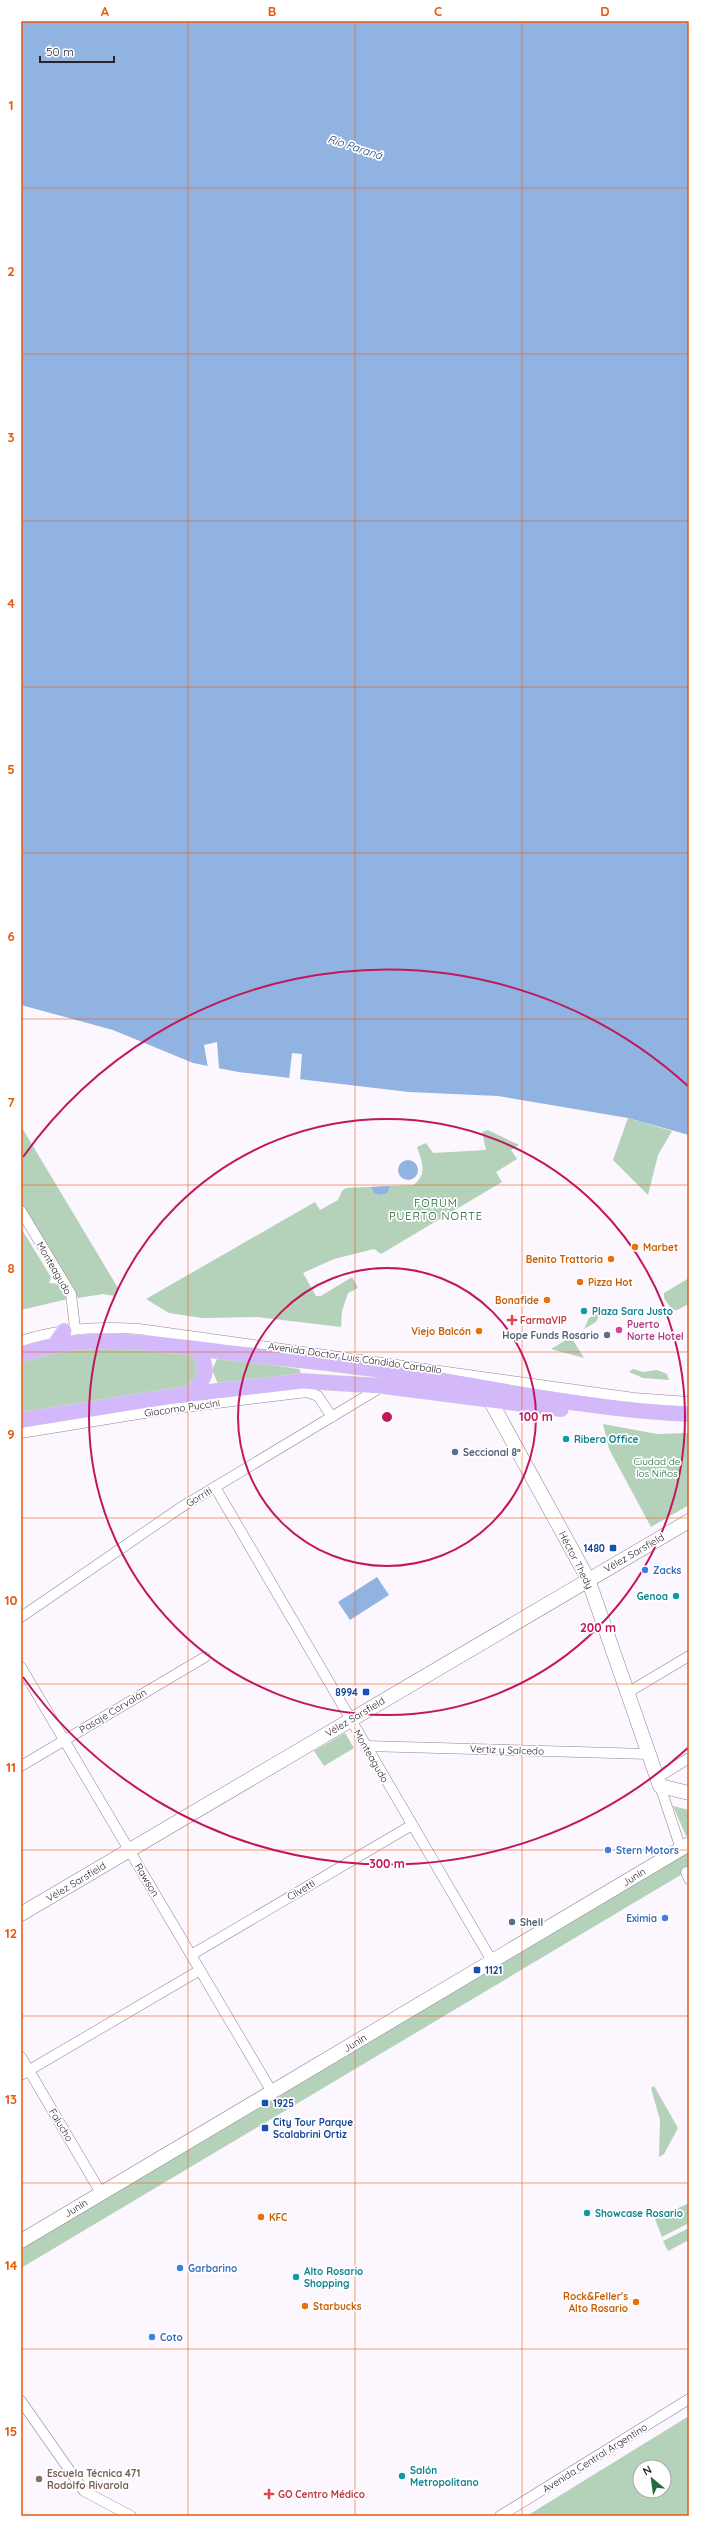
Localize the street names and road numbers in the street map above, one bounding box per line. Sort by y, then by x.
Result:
street label: Monteagudo [34,1239,74,1297]
street label: Avenida Doctor Luis Cándido Carballo [267,1339,443,1377]
street label: Giacomo Puccini [143,1396,221,1420]
street label: Gorriti [183,1484,215,1510]
street label: Héctor Thedy [556,1529,596,1591]
street label: Vélez Sarsfield [602,1531,666,1575]
street label: Pasaje Corvalán [77,1686,149,1736]
street label: Vélez Sarsfield [323,1694,387,1740]
street label: Monteagudo [351,1727,391,1785]
street label: Vertiz y Salcedo [470,1742,544,1758]
street label: Vélez Sarsfield [44,1859,108,1905]
street label: Rawson [132,1861,162,1899]
street label: Junín [620,1865,648,1889]
street label: Cilvetti [285,1877,317,1903]
street label: Junín [341,2031,369,2055]
street label: Falucho [46,2106,76,2144]
street label: Junín [62,2196,90,2220]
street label: Avenida Central Argentino [540,2420,650,2496]

